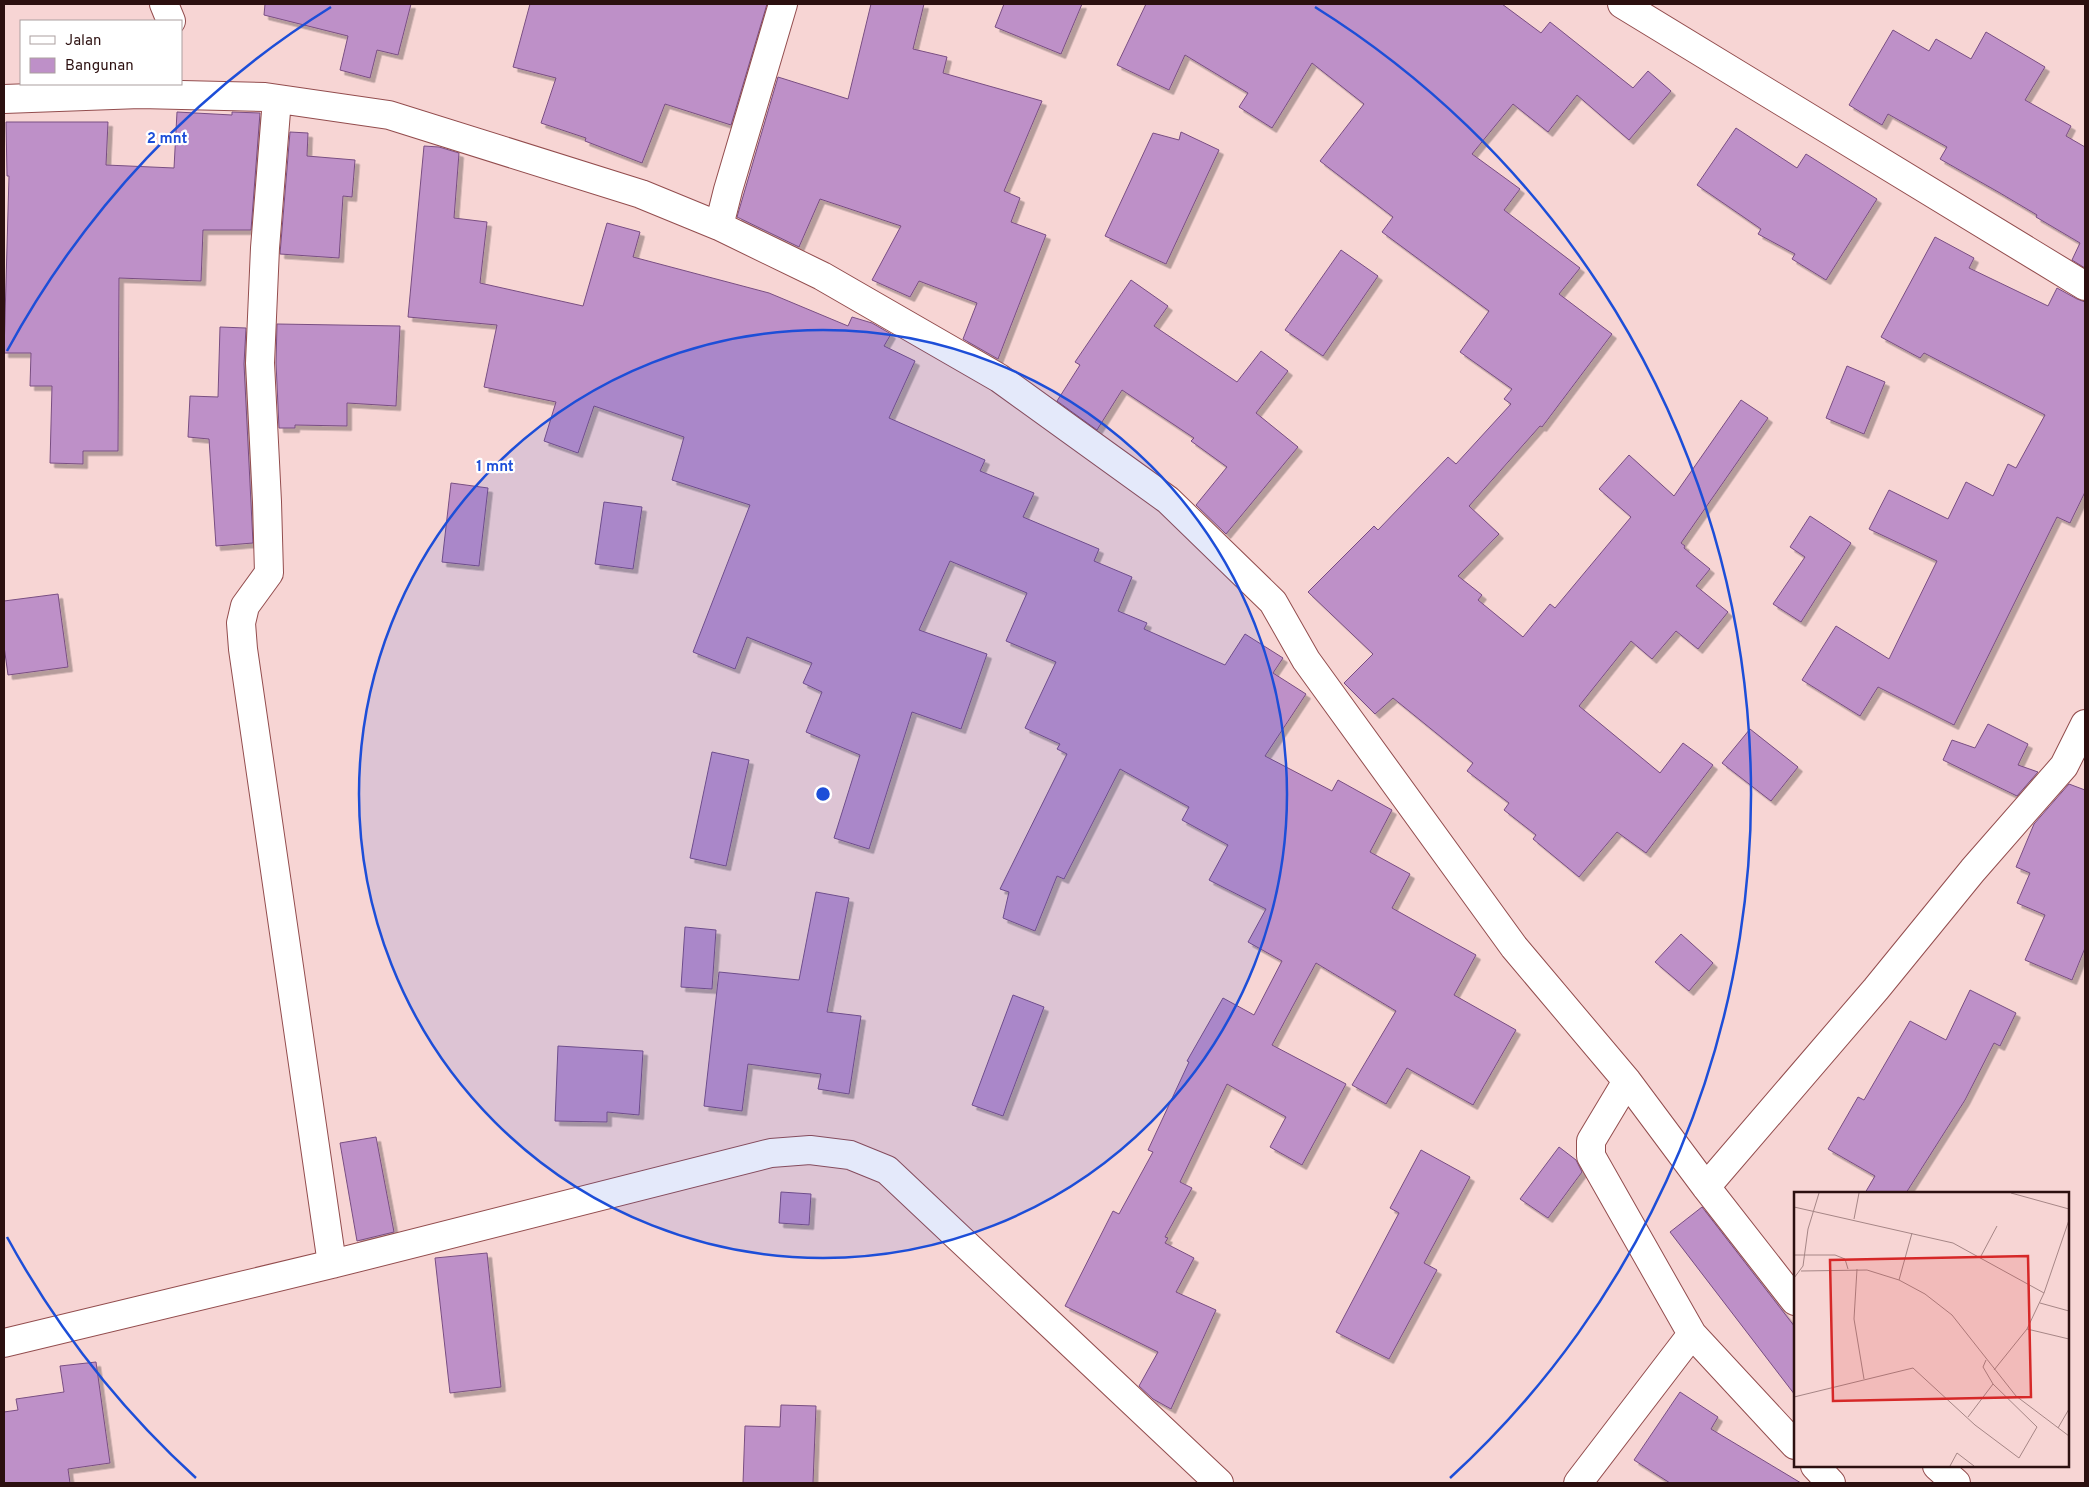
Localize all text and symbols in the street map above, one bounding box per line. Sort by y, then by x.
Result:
legend [20,20,182,85]
text: Jalan [65,32,102,51]
text: Bangunan [65,57,134,76]
text: 2 mnt [147,130,187,149]
text: 1 mnt [476,458,514,477]
centre of rings [814,785,832,803]
inset map [1794,1192,2069,1467]

